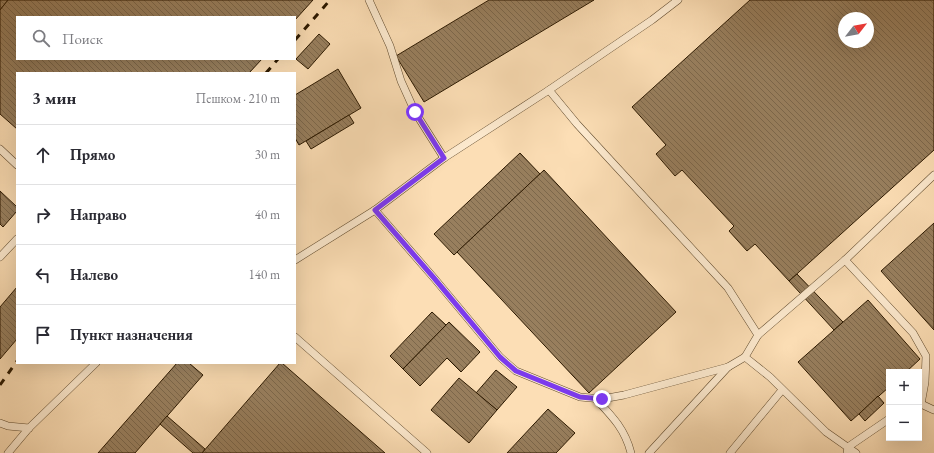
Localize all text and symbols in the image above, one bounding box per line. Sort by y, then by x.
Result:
north arrow [838,12,874,48]
search box [16,16,296,60]
icon: search [30,27,52,49]
text: Поиск [62,29,103,48]
text: 3 мин [32,87,76,109]
text: Пешком · 210 m [196,90,280,107]
route start [406,103,424,121]
icon: ahead [32,144,54,166]
text: Прямо [70,145,115,164]
text: 30 m [255,146,280,163]
icon: right [32,204,54,226]
text: Направо [70,205,127,224]
text: 40 m [255,206,280,223]
icon: left [32,264,54,286]
text: Налево [70,265,118,284]
text: 140 m [249,266,280,283]
icon: arrive [32,324,54,346]
text: Пункт назначения [70,325,193,344]
map controls [886,369,922,441]
button: + [886,369,922,405]
route end [593,390,611,408]
button: − [886,405,922,441]

